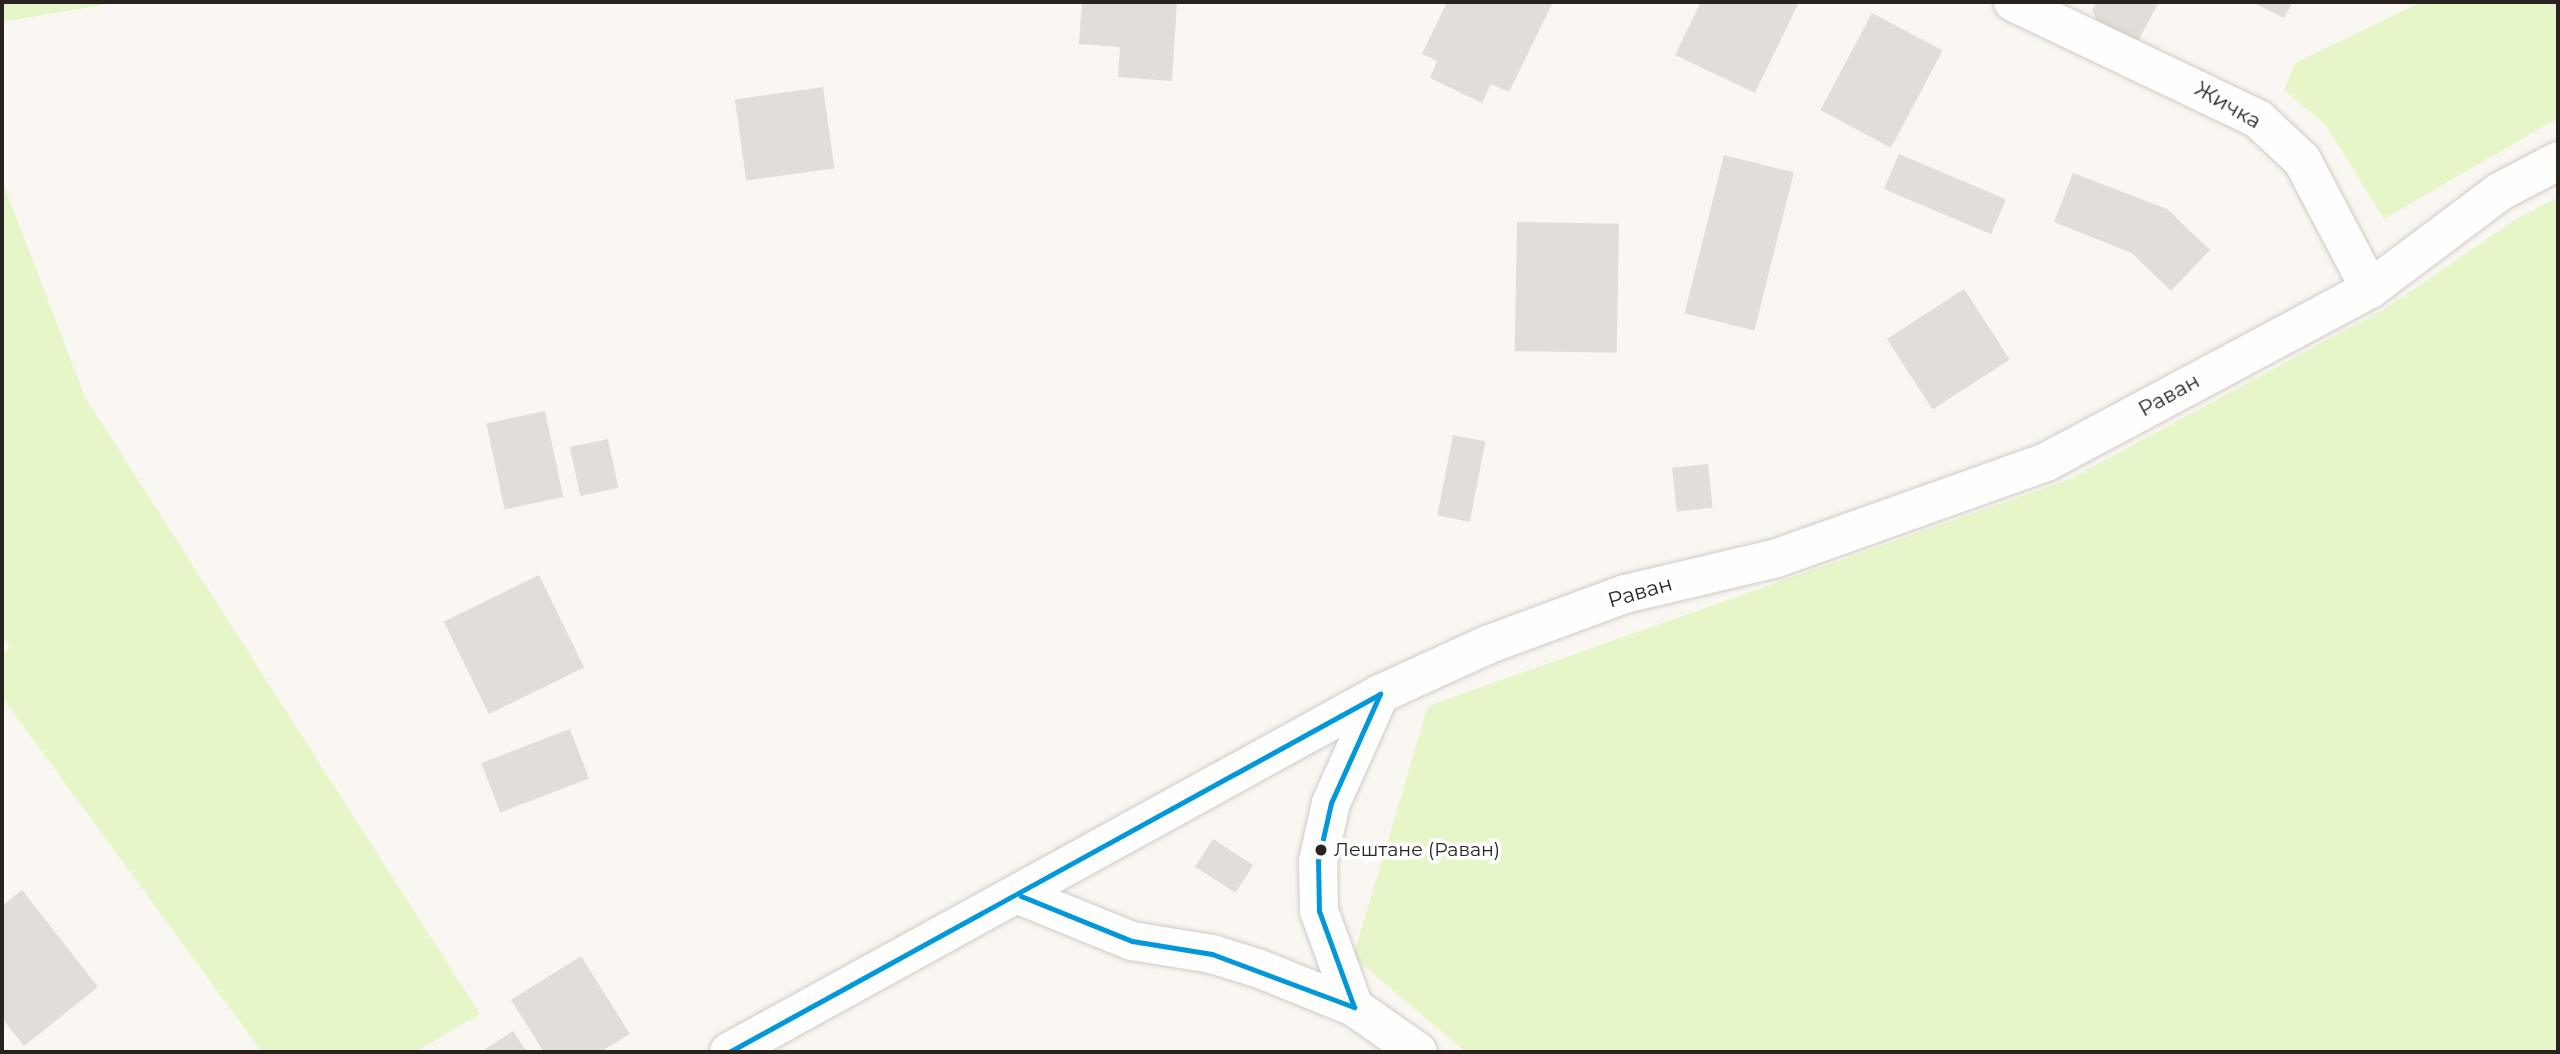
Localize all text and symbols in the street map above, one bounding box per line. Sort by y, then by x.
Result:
street label: Жичка [2190,76,2266,134]
street label: Раван [2134,368,2204,422]
street label: Раван [1605,571,1675,613]
place label: Лештане (Раван) [1334,839,1500,861]
marker: Лештане (Раван) [1314,843,1328,857]

